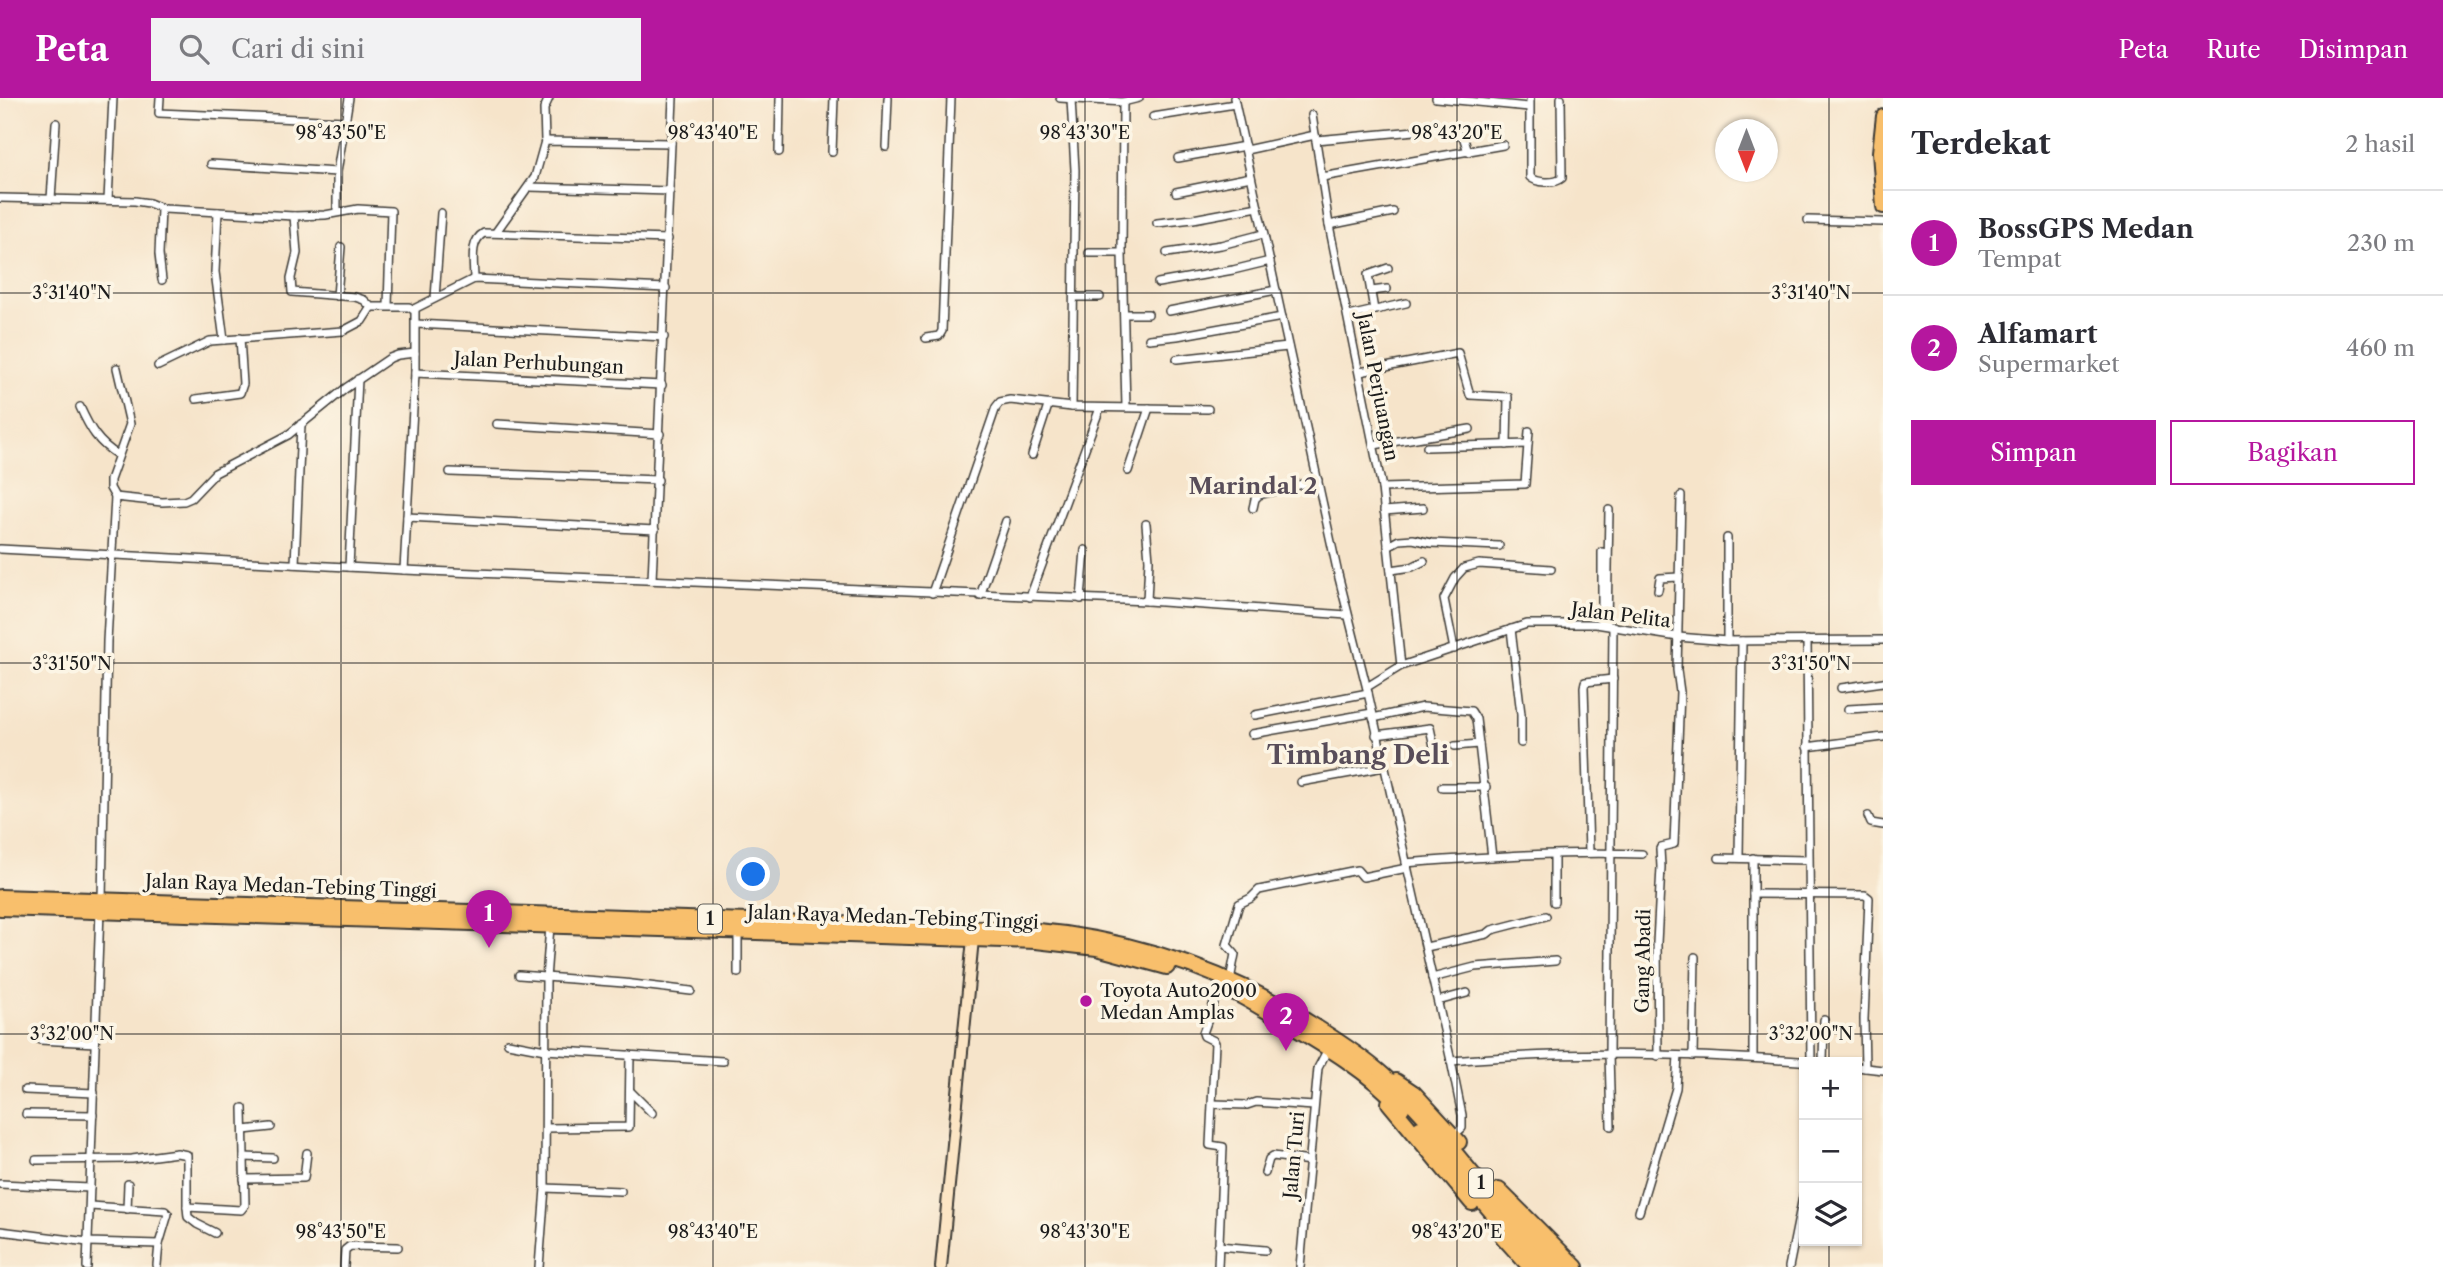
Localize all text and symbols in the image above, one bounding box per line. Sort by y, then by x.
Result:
search box [151,18,641,81]
text: Peta [35,29,109,70]
icon: search [175,30,213,68]
text: Cari di sini [231,33,365,65]
text: Peta [2119,35,2168,64]
text: Rute [2206,35,2261,64]
text: Disimpan [2299,35,2408,64]
north arrow [1715,119,1778,182]
text: 98°43'50"E [296,122,386,144]
text: 98°43'40"E [668,122,758,144]
text: 98°43'30"E [1040,122,1130,144]
text: 98°43'20"E [1412,122,1502,144]
text: Terdekat [1911,125,2051,162]
text: 2 hasil [2345,130,2415,158]
text: BossGPS Medan [1978,213,2194,245]
text: 1 [1929,229,1939,257]
text: 230 m [2347,229,2415,257]
text: Tempat [1978,245,2062,273]
text: 3°31'40"N [32,282,112,304]
text: 3°31'40"N [1771,282,1851,304]
street label: Jalan Perjuangan [1352,308,1404,463]
text: Alfamart [1978,318,2097,350]
text: 2 [1927,334,1941,362]
text: 460 m [2346,334,2415,362]
street label: Jalan Perhubungan [450,347,625,379]
text: Supermarket [1978,350,2119,378]
button: Simpan [1911,420,2156,485]
button: Bagikan [2170,420,2415,485]
district label: Marindal 2 [1189,472,1317,500]
street label: Jalan Pelita [1567,597,1672,633]
text: 3°31'50"N [32,653,112,675]
text: 3°31'50"N [1771,653,1851,675]
district label: Timbang Deli [1267,739,1449,771]
your location [736,857,770,891]
street label: Jalan Raya Medan-Tebing Tinggi [142,869,437,903]
pin: 1 [466,890,512,948]
street label: Jalan Raya Medan-Tebing Tinggi [744,900,1039,934]
road number: 1 [698,904,722,934]
street label: Gang Abadi [1631,908,1655,1013]
place label: Toyota Auto2000 Medan Amplas [1100,979,1257,1024]
marker: Toyota Auto2000 Medan Amplas [1078,993,1094,1009]
pin: 2 [1263,993,1309,1051]
text: 3°32'00"N [30,1023,114,1045]
text: 3°32'00"N [1769,1023,1853,1045]
map controls [1799,1057,1862,1246]
button: + [1799,1057,1862,1120]
street label: Jalan Turi [1278,1110,1309,1203]
button: − [1799,1120,1862,1183]
road number: 1 [1469,1168,1493,1198]
button: layers [1799,1183,1862,1246]
text: 98°43'50"E [296,1221,386,1243]
text: 98°43'40"E [668,1221,758,1243]
text: 98°43'30"E [1040,1221,1130,1243]
text: 98°43'20"E [1412,1221,1502,1243]

